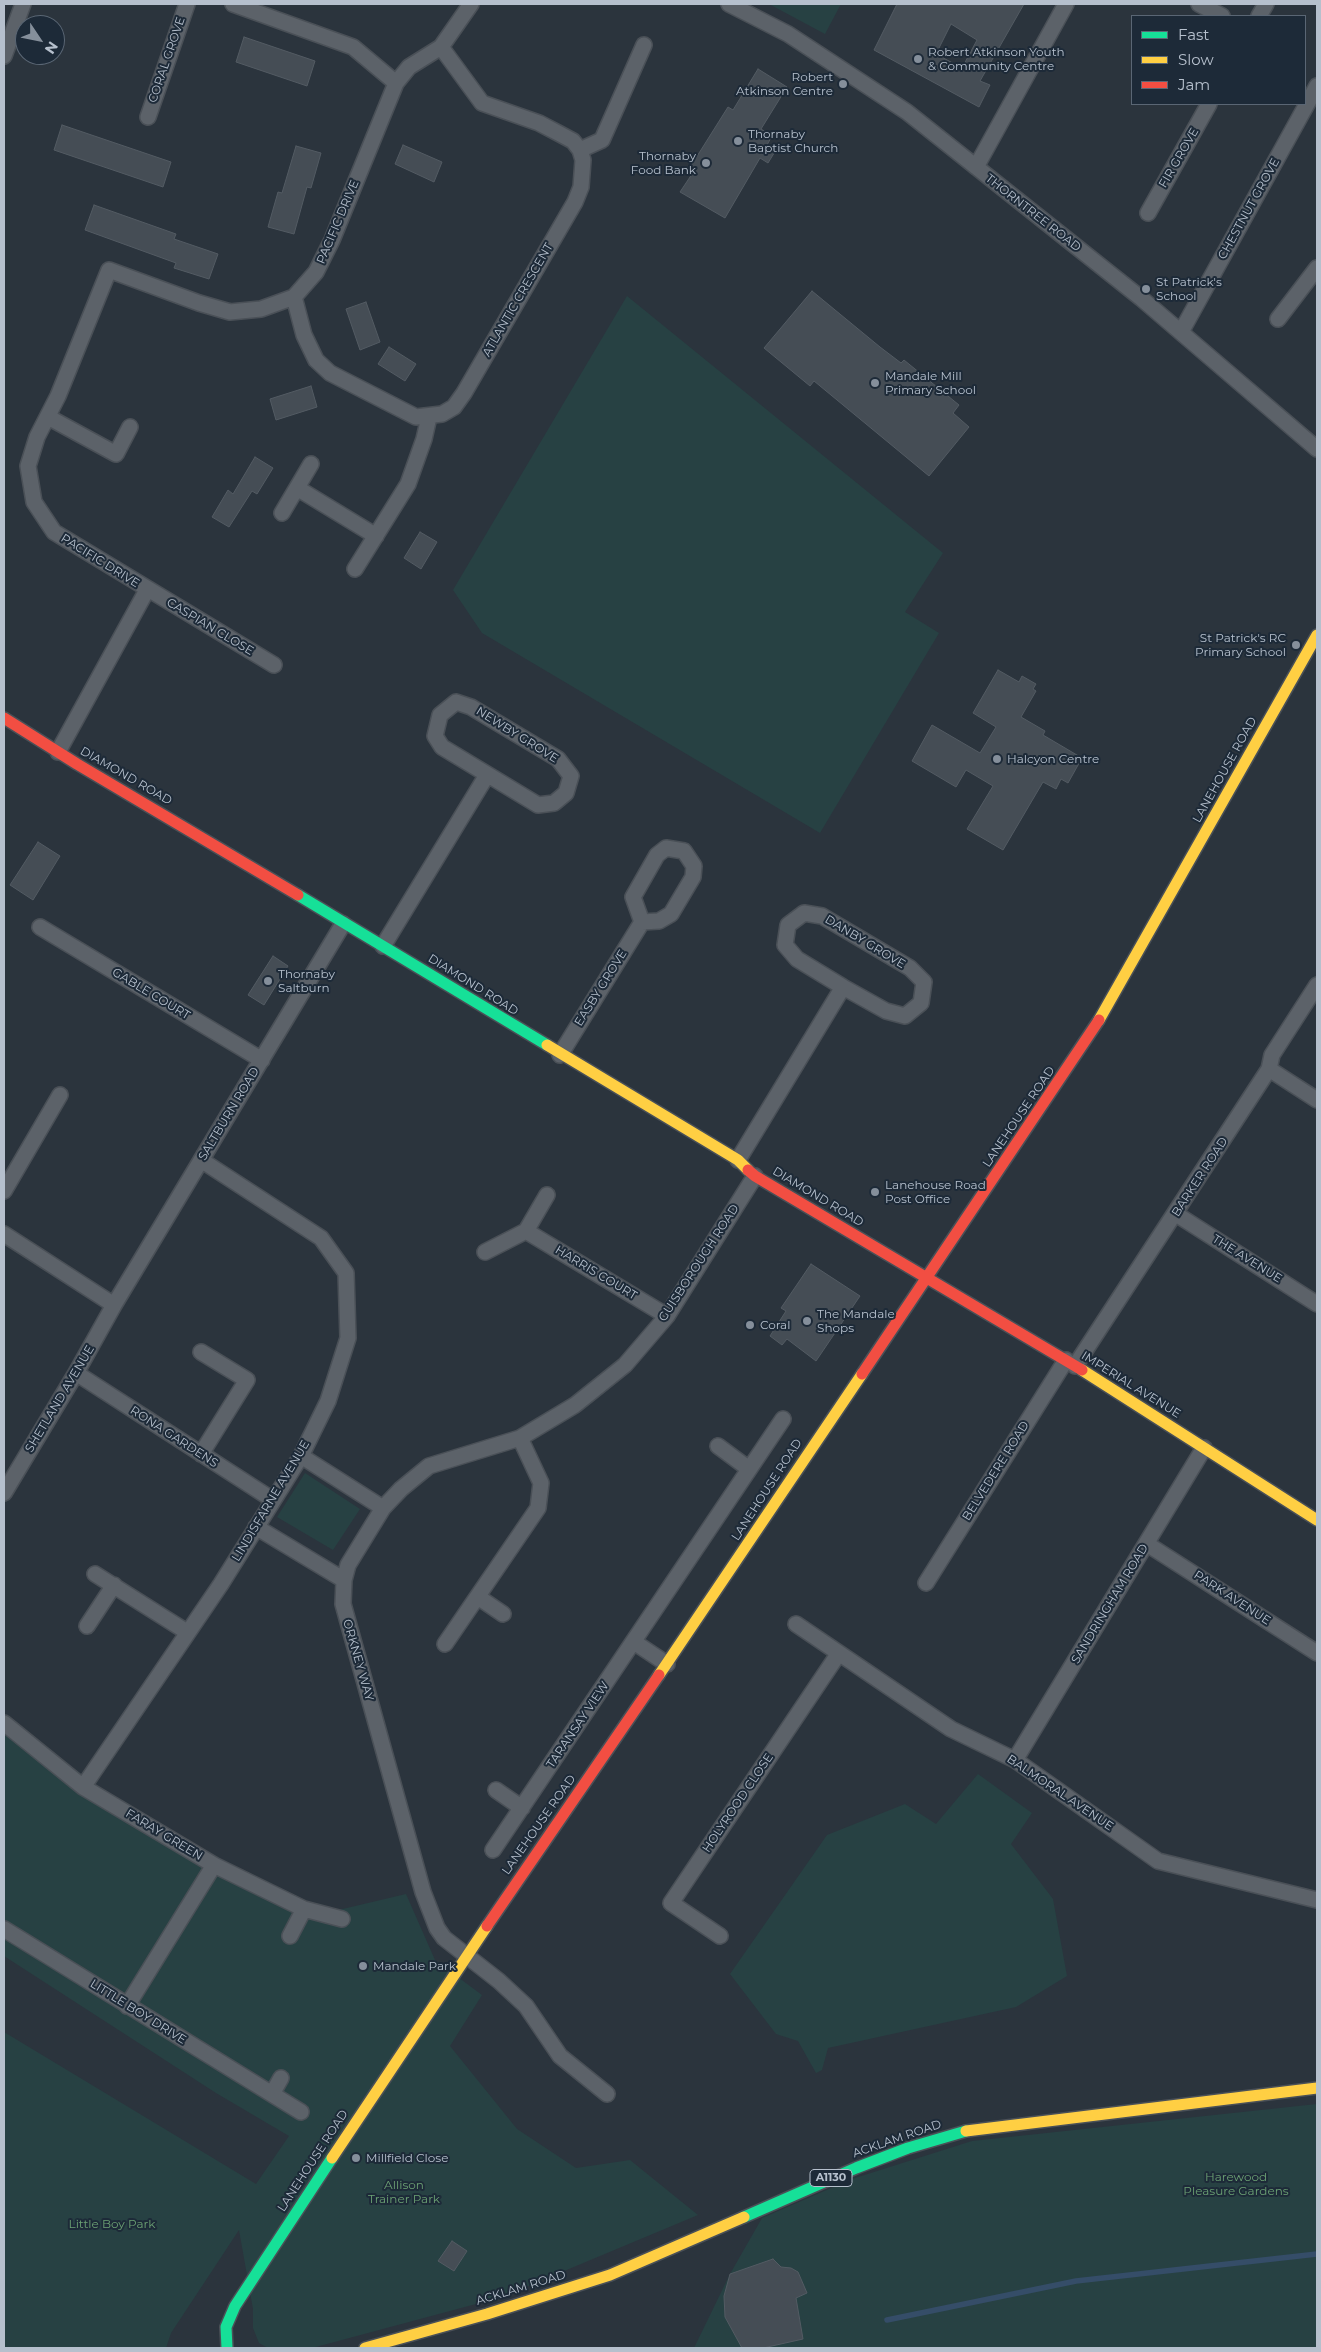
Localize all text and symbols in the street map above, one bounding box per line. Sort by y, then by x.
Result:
north arrow [15,15,65,65]
street label: CORAL GROVE [146,15,188,105]
legend [1131,15,1306,105]
text: Fast [1178,25,1209,44]
text: N [41,38,62,58]
place label: Robert Atkinson Youth & Community Centre [928,45,1065,73]
text: Slow [1178,50,1214,69]
marker: Robert Atkinson Youth & Community Centre [912,53,924,65]
place label: Robert Atkinson Centre [736,70,833,98]
text: Jam [1178,75,1210,94]
marker: Robert Atkinson Centre [837,78,849,90]
street label: FIR GROVE [1156,125,1202,191]
place label: Thornaby Baptist Church [748,127,838,155]
marker: Thornaby Baptist Church [732,135,744,147]
place label: Thornaby Food Bank [631,149,696,177]
street label: CHESTNUT GROVE [1215,156,1283,262]
marker: Thornaby Food Bank [700,157,712,169]
street label: THORNTREE ROAD [982,171,1084,255]
street label: PACIFIC DRIVE [314,178,362,266]
street label: ATLANTIC CRESCENT [480,241,556,359]
place label: St Patrick's School [1156,275,1222,303]
marker: St Patrick's School [1140,283,1152,295]
place label: Mandale Mill Primary School [885,369,976,397]
marker: Mandale Mill Primary School [869,377,881,389]
street label: PACIFIC DRIVE [58,531,142,591]
street label: CASPIAN CLOSE [164,595,256,659]
place label: St Patrick's RC Primary School [1195,631,1286,659]
marker: St Patrick's RC Primary School [1290,639,1302,651]
street label: NEWBY GROVE [473,704,561,766]
street label: LANEHOUSE ROAD [1190,715,1260,825]
street label: DIAMOND ROAD [78,744,174,808]
place label: Halcyon Centre [1007,752,1099,766]
marker: Halcyon Centre [991,753,1003,765]
street label: DANBY GROVE [822,912,908,972]
street label: EASBY GROVE [572,947,630,1029]
street label: DIAMOND ROAD [425,951,521,1019]
street label: GABLE COURT [109,965,193,1023]
place label: Thornaby Saltburn [278,967,335,995]
marker: Thornaby Saltburn [262,975,274,987]
street label: LANEHOUSE ROAD [980,1064,1058,1170]
street label: SALTBURN ROAD [195,1065,263,1163]
street label: BARKER ROAD [1169,1135,1231,1219]
street label: DIAMOND ROAD [770,1164,866,1230]
place label: Lanehouse Road Post Office [885,1178,986,1206]
marker: Lanehouse Road Post Office [869,1186,881,1198]
street label: GUISBOROUGH ROAD [656,1202,742,1324]
street label: THE AVENUE [1209,1232,1285,1286]
street label: HARRIS COURT [552,1243,640,1303]
place label: The Mandale Shops [817,1307,895,1335]
marker: The Mandale Shops [801,1315,813,1327]
place label: Coral [760,1318,790,1332]
marker: Coral [744,1319,756,1331]
street label: SHETLAND AVENUE [22,1343,98,1455]
street label: IMPERIAL AVENUE [1079,1349,1183,1421]
street label: RONA GARDENS [127,1403,221,1471]
street label: BELVEDERE ROAD [960,1419,1032,1523]
street label: LANEHOUSE ROAD [729,1436,805,1544]
street label: LINDISFARNE AVENUE [229,1438,313,1564]
street label: SANDRINGHAM ROAD [1069,1542,1151,1666]
street label: PARK AVENUE [1191,1568,1273,1628]
street label: ORKNEY WAY [339,1618,377,1702]
street label: TARANSAY VIEW [544,1679,612,1771]
street label: HOLYROOD CLOSE [700,1751,776,1855]
street label: BALMORAL AVENUE [1004,1752,1116,1834]
street label: LANEHOUSE ROAD [499,1772,579,1878]
street label: FARAY GREEN [123,1806,205,1864]
place label: Mandale Park [373,1959,456,1973]
marker: Mandale Park [357,1960,369,1972]
street label: LITTLE BOY DRIVE [87,1977,189,2047]
street label: LANEHOUSE ROAD [275,2107,351,2215]
street label: ACKLAM ROAD [851,2117,943,2161]
place label: Millfield Close [366,2151,448,2165]
marker: Millfield Close [350,2152,362,2164]
road number: A1130 [810,2170,852,2186]
park label: Harewood Pleasure Gardens [1183,2170,1289,2198]
park label: Allison Trainer Park [368,2178,440,2206]
park label: Little Boy Park [69,2217,155,2231]
street label: ACKLAM ROAD [474,2268,568,2308]

